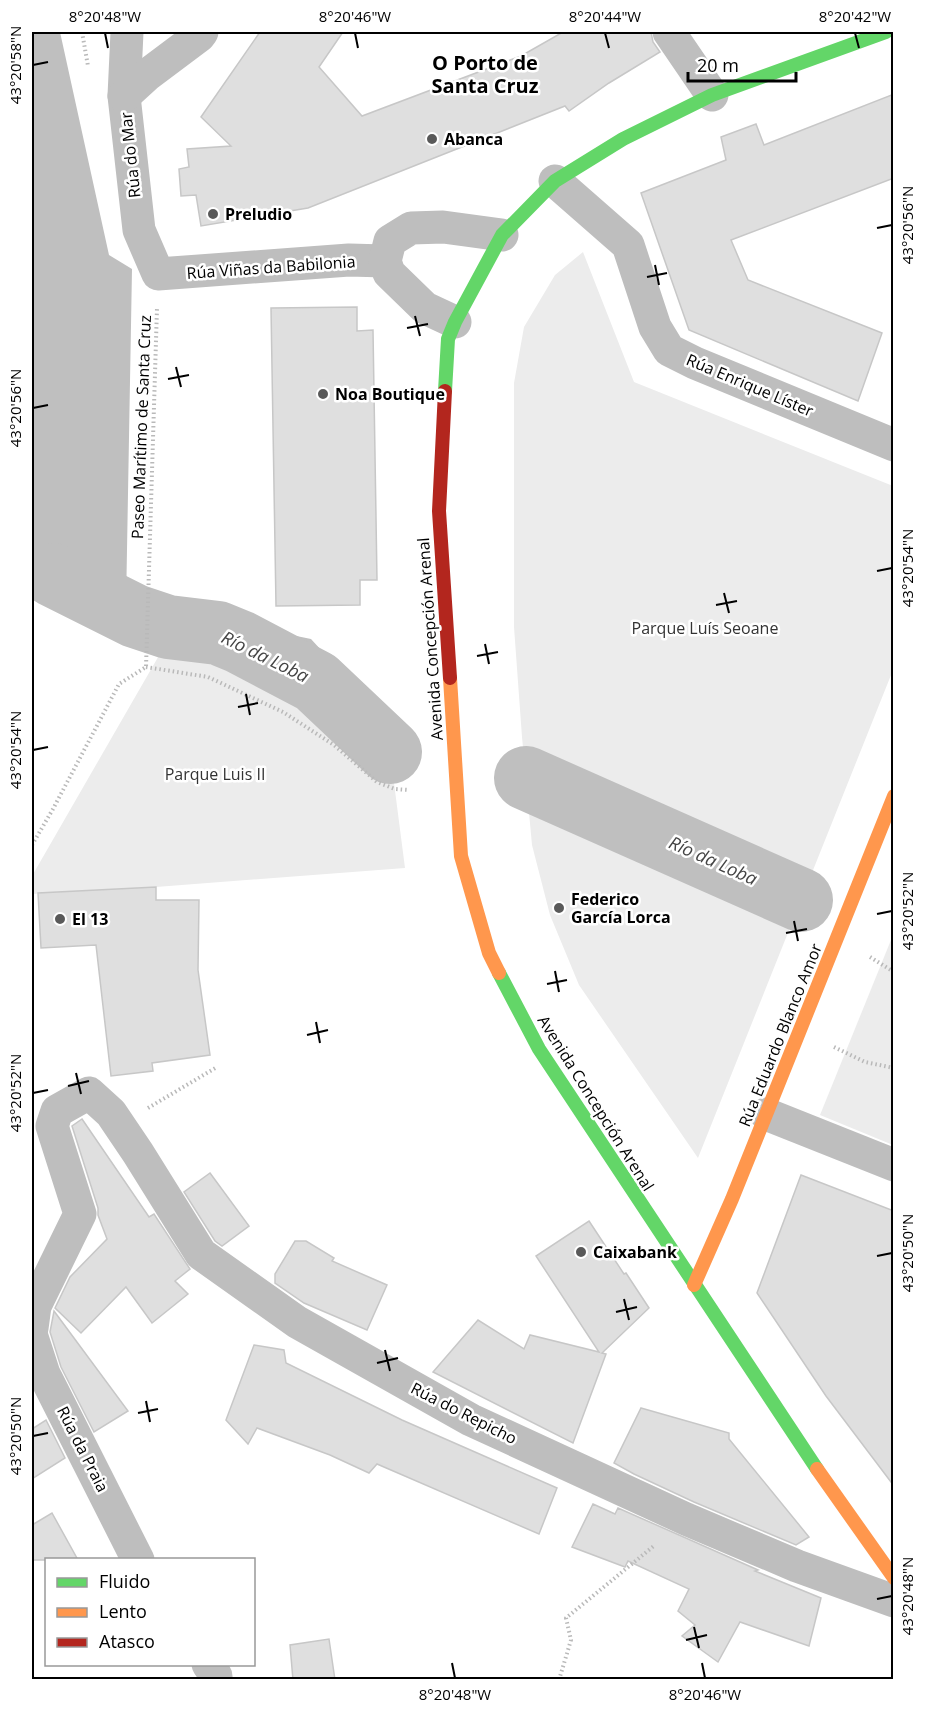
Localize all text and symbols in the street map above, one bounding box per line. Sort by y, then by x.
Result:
text: 8°20'48"W [69,6,141,26]
text: 8°20'46"W [319,6,391,26]
text: 8°20'44"W [569,6,641,26]
text: 8°20'42"W [819,6,891,26]
text: 43°20'58"N [5,26,25,104]
scale bar [688,45,796,83]
district label: O Porto de Santa Cruz [432,49,539,99]
text: 20 m [697,53,739,77]
street label: Rúa do Mar [115,111,145,199]
place label: Abanca [444,128,503,150]
marker: Abanca [425,132,439,146]
text: 43°20'56"N [897,186,917,264]
place label: Preludio [225,203,292,225]
marker: Preludio [206,207,220,221]
street label: Rúa Viñas da Babilonia [186,250,356,284]
street label: Paseo Marítimo de Santa Cruz [126,315,156,539]
street label: Rúa Enrique Líster [683,348,817,422]
text: 43°20'56"N [5,369,25,447]
place label: Noa Boutique [335,383,445,405]
marker: Noa Boutique [316,387,330,401]
text: 43°20'54"N [897,529,917,607]
street label: Avenida Concepción Arenal [412,537,448,741]
park label: Parque Luís Seoane [632,617,778,639]
water label: Río da Loba [218,625,313,688]
text: 43°20'54"N [5,711,25,789]
park label: Parque Luis II [165,763,265,785]
water label: Río da Loba [665,830,761,890]
text: 43°20'52"N [897,872,917,950]
place label: Federico García Lorca [571,888,671,928]
marker: Federico García Lorca [552,901,566,915]
place label: El 13 [72,908,108,930]
marker: El 13 [53,912,67,926]
street label: Rúa Eduardo Blanco Amor [733,940,827,1130]
street label: Avenida Concepción Arenal [533,1011,659,1195]
text: 43°20'52"N [5,1054,25,1132]
text: 43°20'50"N [897,1214,917,1292]
place label: Caixabank [593,1241,677,1263]
marker: Caixabank [574,1245,588,1259]
street label: Rúa do Repicho [407,1377,521,1449]
text: 43°20'50"N [5,1397,25,1475]
street label: Rúa da Praia [52,1402,114,1496]
text: 43°20'48"N [897,1557,917,1635]
legend [45,1558,255,1666]
text: Fluido [99,1569,150,1593]
text: Lento [99,1599,147,1623]
text: Atasco [99,1629,155,1653]
text: 8°20'48"W [419,1684,491,1704]
text: 8°20'46"W [669,1684,741,1704]

